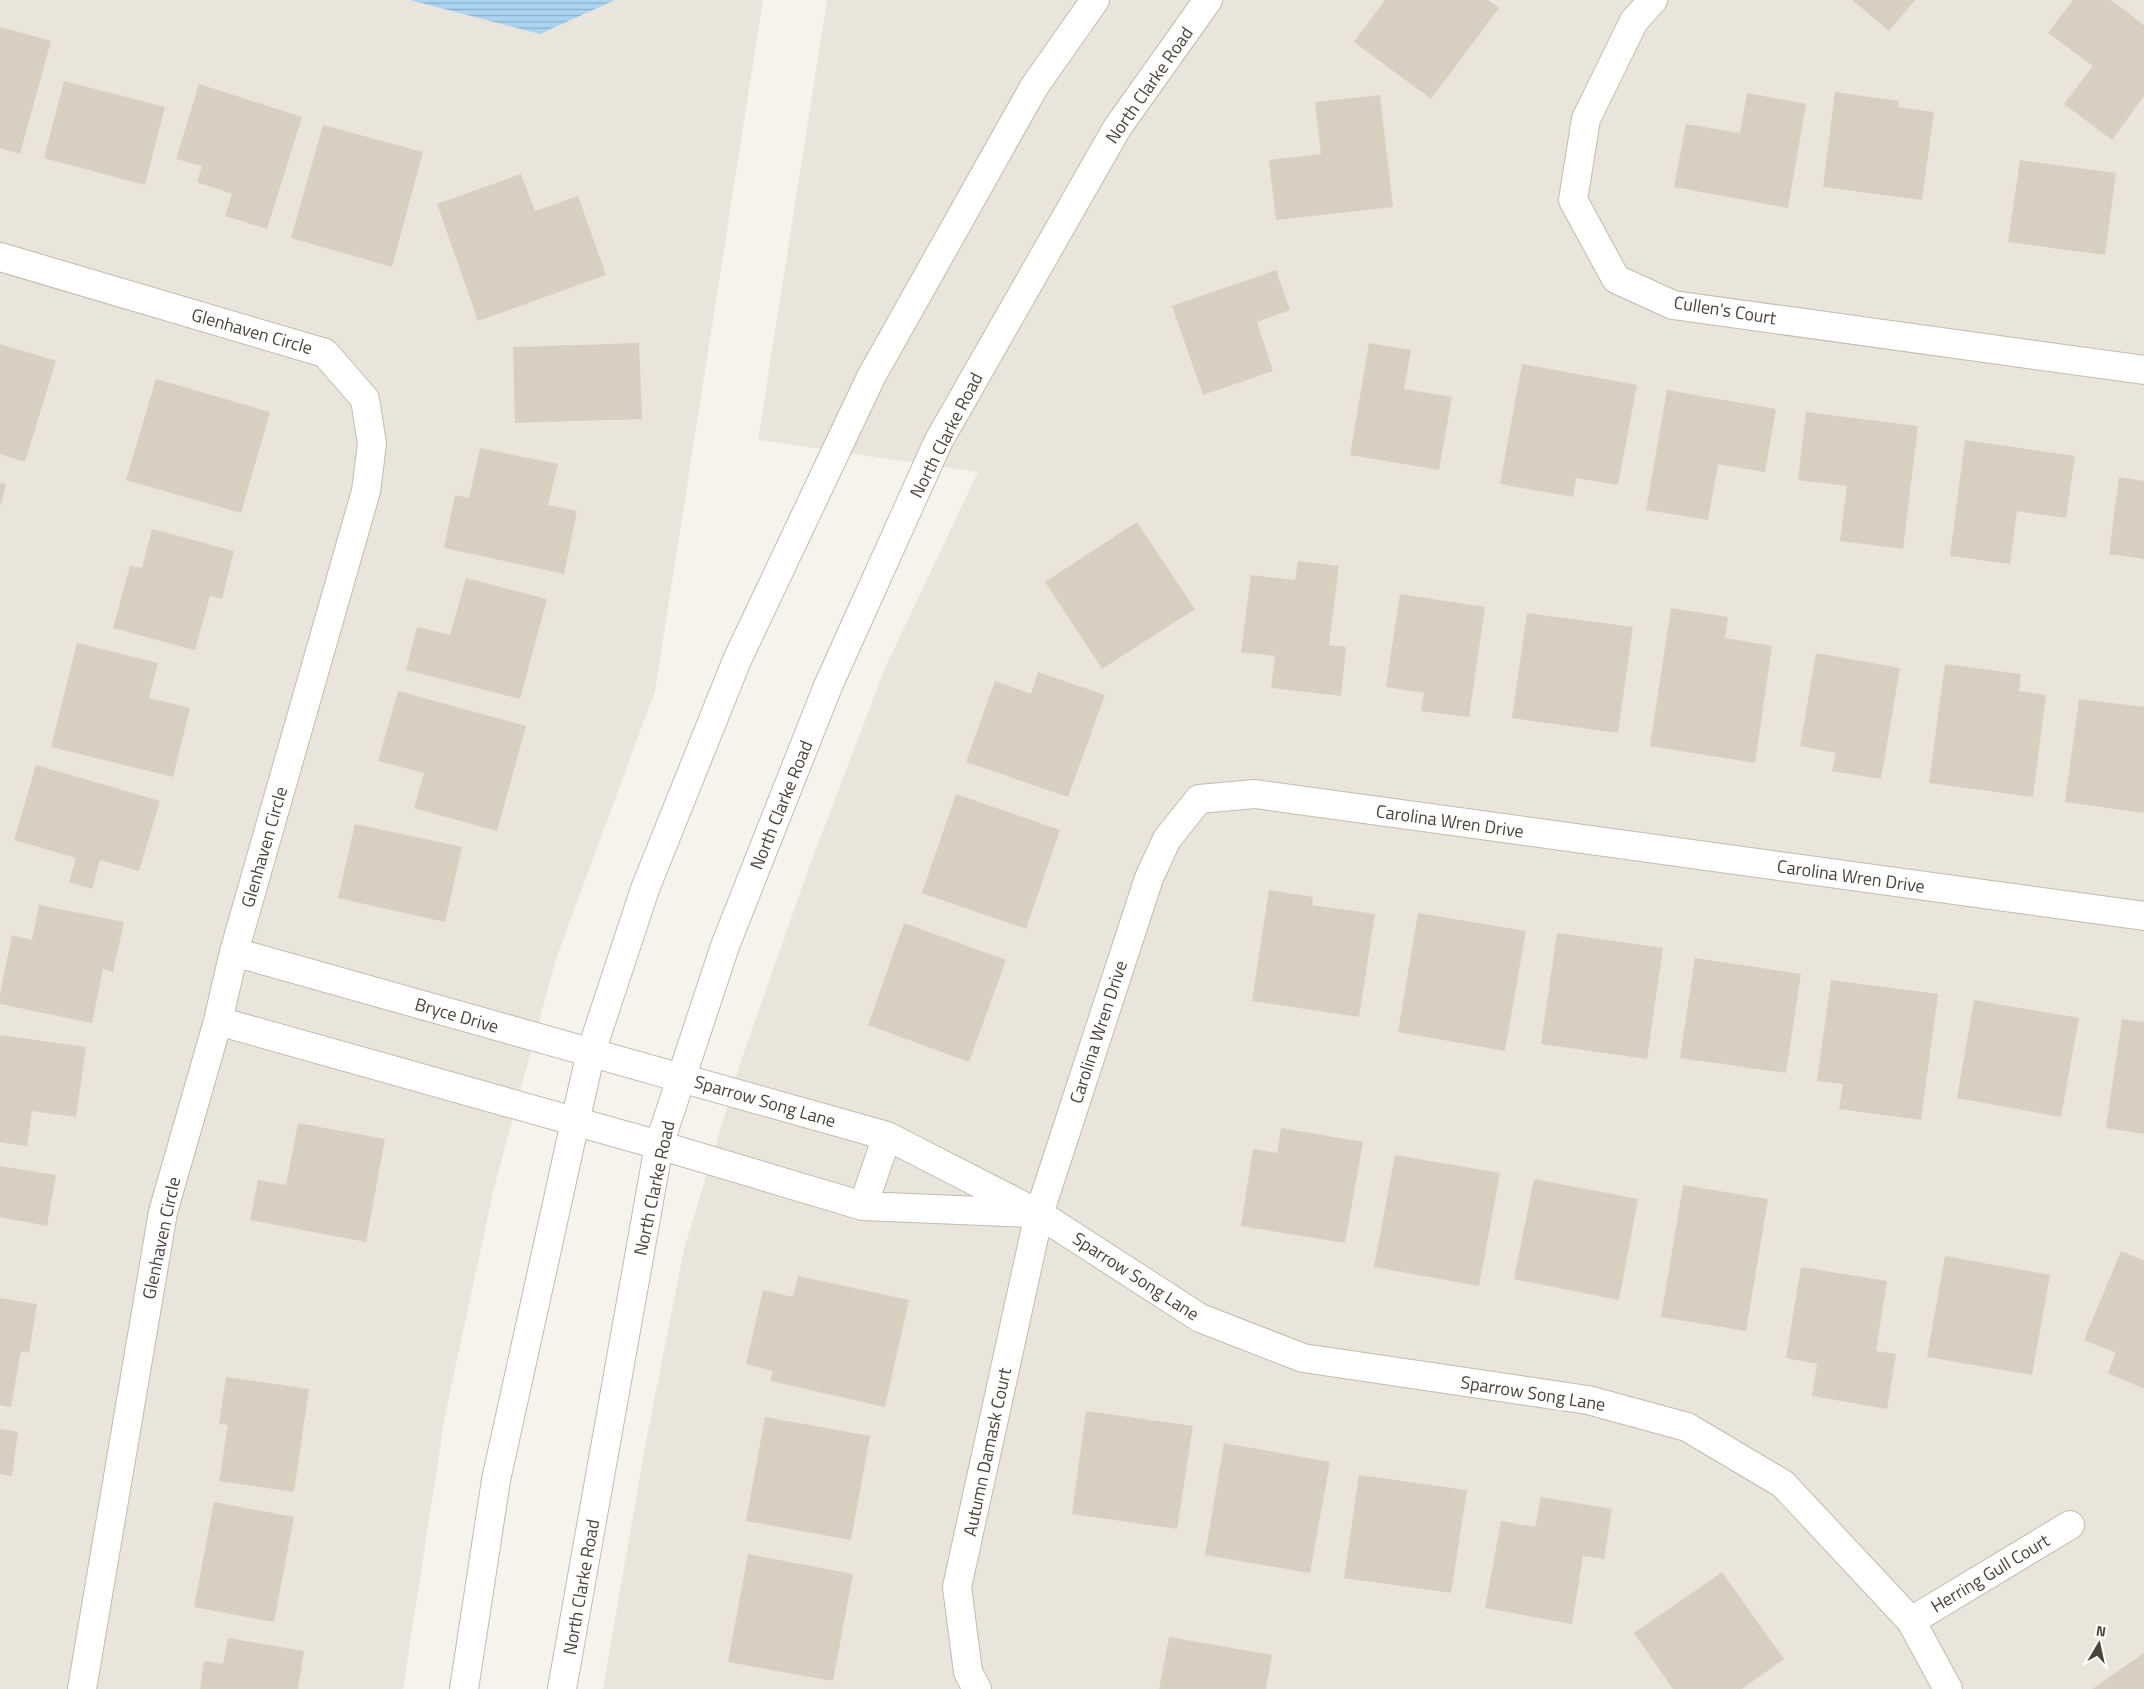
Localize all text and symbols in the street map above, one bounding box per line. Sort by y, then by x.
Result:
street label: North Clarke Road [1099,21,1199,149]
street label: Cullen's Court [1672,289,1779,332]
street label: Glenhaven Circle [188,301,316,361]
street label: North Clarke Road [903,368,989,502]
street label: North Clarke Road [743,736,819,874]
street label: Glenhaven Circle [234,783,294,911]
street label: Carolina Wren Drive [1374,797,1526,845]
street label: Carolina Wren Drive [1775,852,1927,900]
street label: Carolina Wren Drive [1062,957,1134,1107]
street label: Bryce Drive [412,990,502,1040]
street label: Sparrow Song Lane [691,1068,839,1134]
street label: North Clarke Road [627,1118,681,1258]
street label: Glenhaven Circle [135,1174,187,1302]
street label: Sparrow Song Lane [1067,1225,1205,1327]
street label: Autumn Damask Court [956,1365,1018,1539]
street label: Sparrow Song Lane [1459,1368,1607,1418]
street label: North Clarke Road [556,1517,606,1657]
street label: Herring Gull Court [1925,1526,2055,1619]
north arrow [2074,1619,2124,1669]
text: N [2095,1620,2108,1642]

